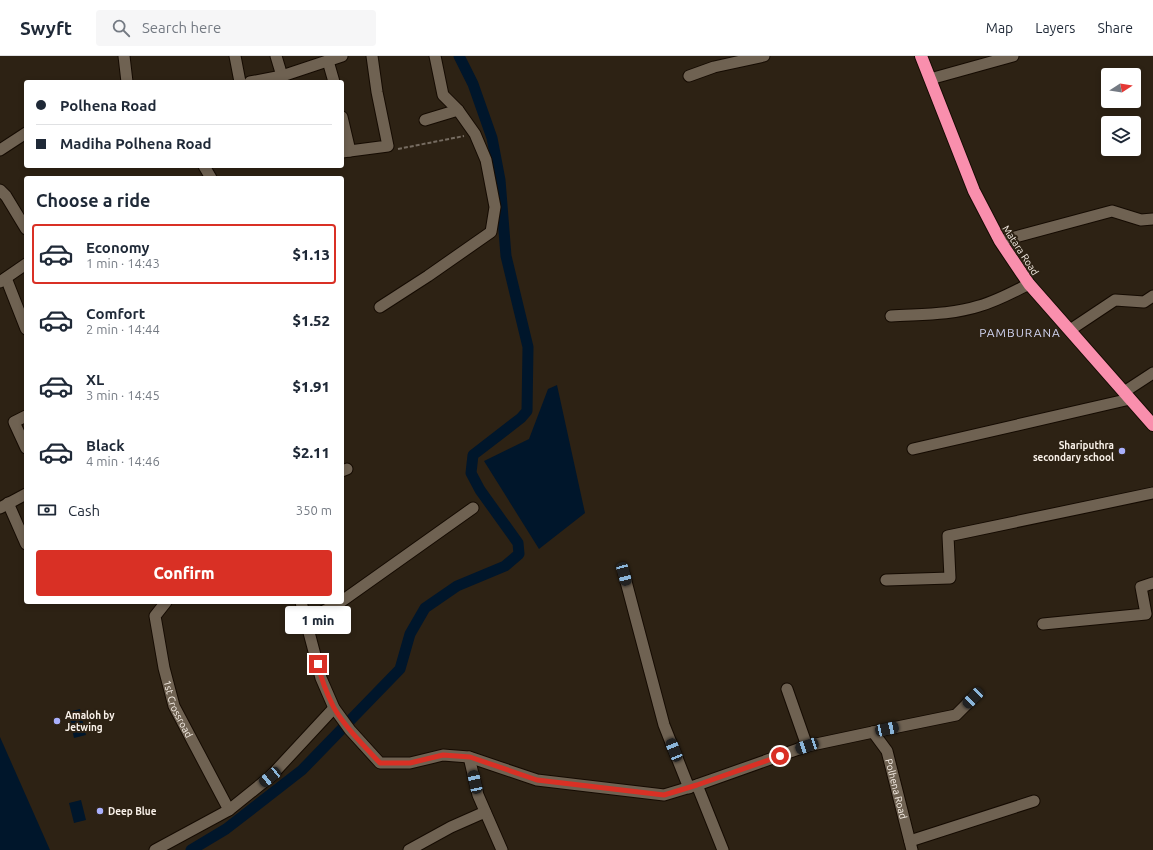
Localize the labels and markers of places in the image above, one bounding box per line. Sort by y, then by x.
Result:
place label: Shariputhra secondary school [1033,440,1114,463]
marker: Shariputhra secondary school [1117,446,1127,456]
place label: Amaloh by Jetwing [65,710,115,733]
marker: Amaloh by Jetwing [52,716,62,726]
marker: Deep Blue [95,806,105,816]
place label: Deep Blue [108,806,157,817]

